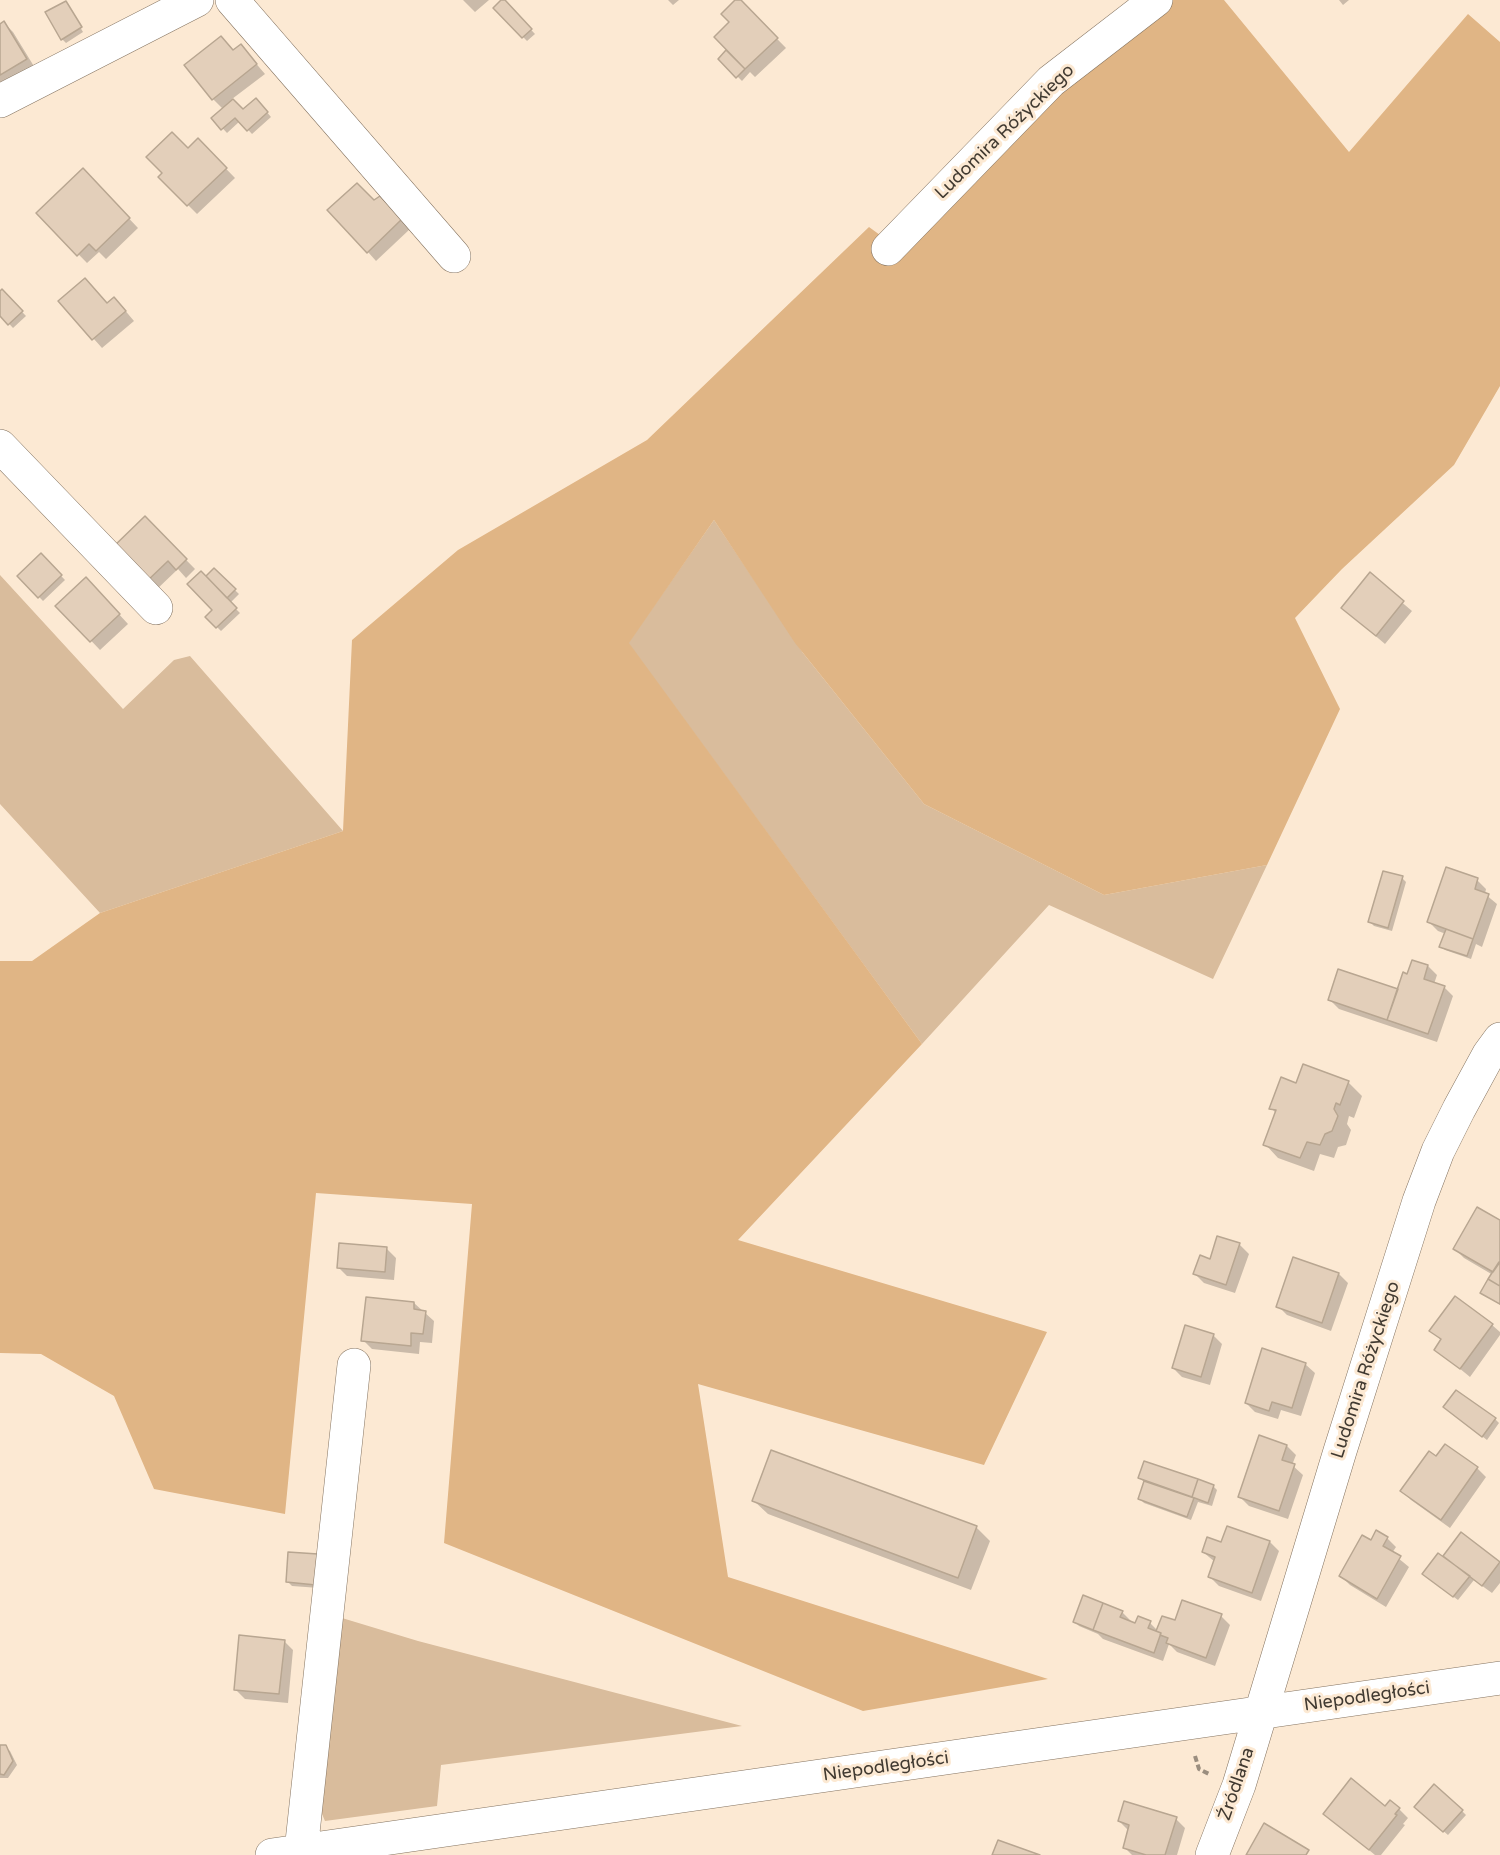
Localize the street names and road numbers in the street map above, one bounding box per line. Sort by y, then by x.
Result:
street label: Ludomira Różyckiego [931,60,1079,204]
street label: Ludomira Różyckiego [1327,1279,1405,1461]
street label: Niepodległości [1303,1677,1431,1717]
street label: Źródlana [1214,1745,1260,1823]
street label: Niepodległości [822,1747,950,1787]

